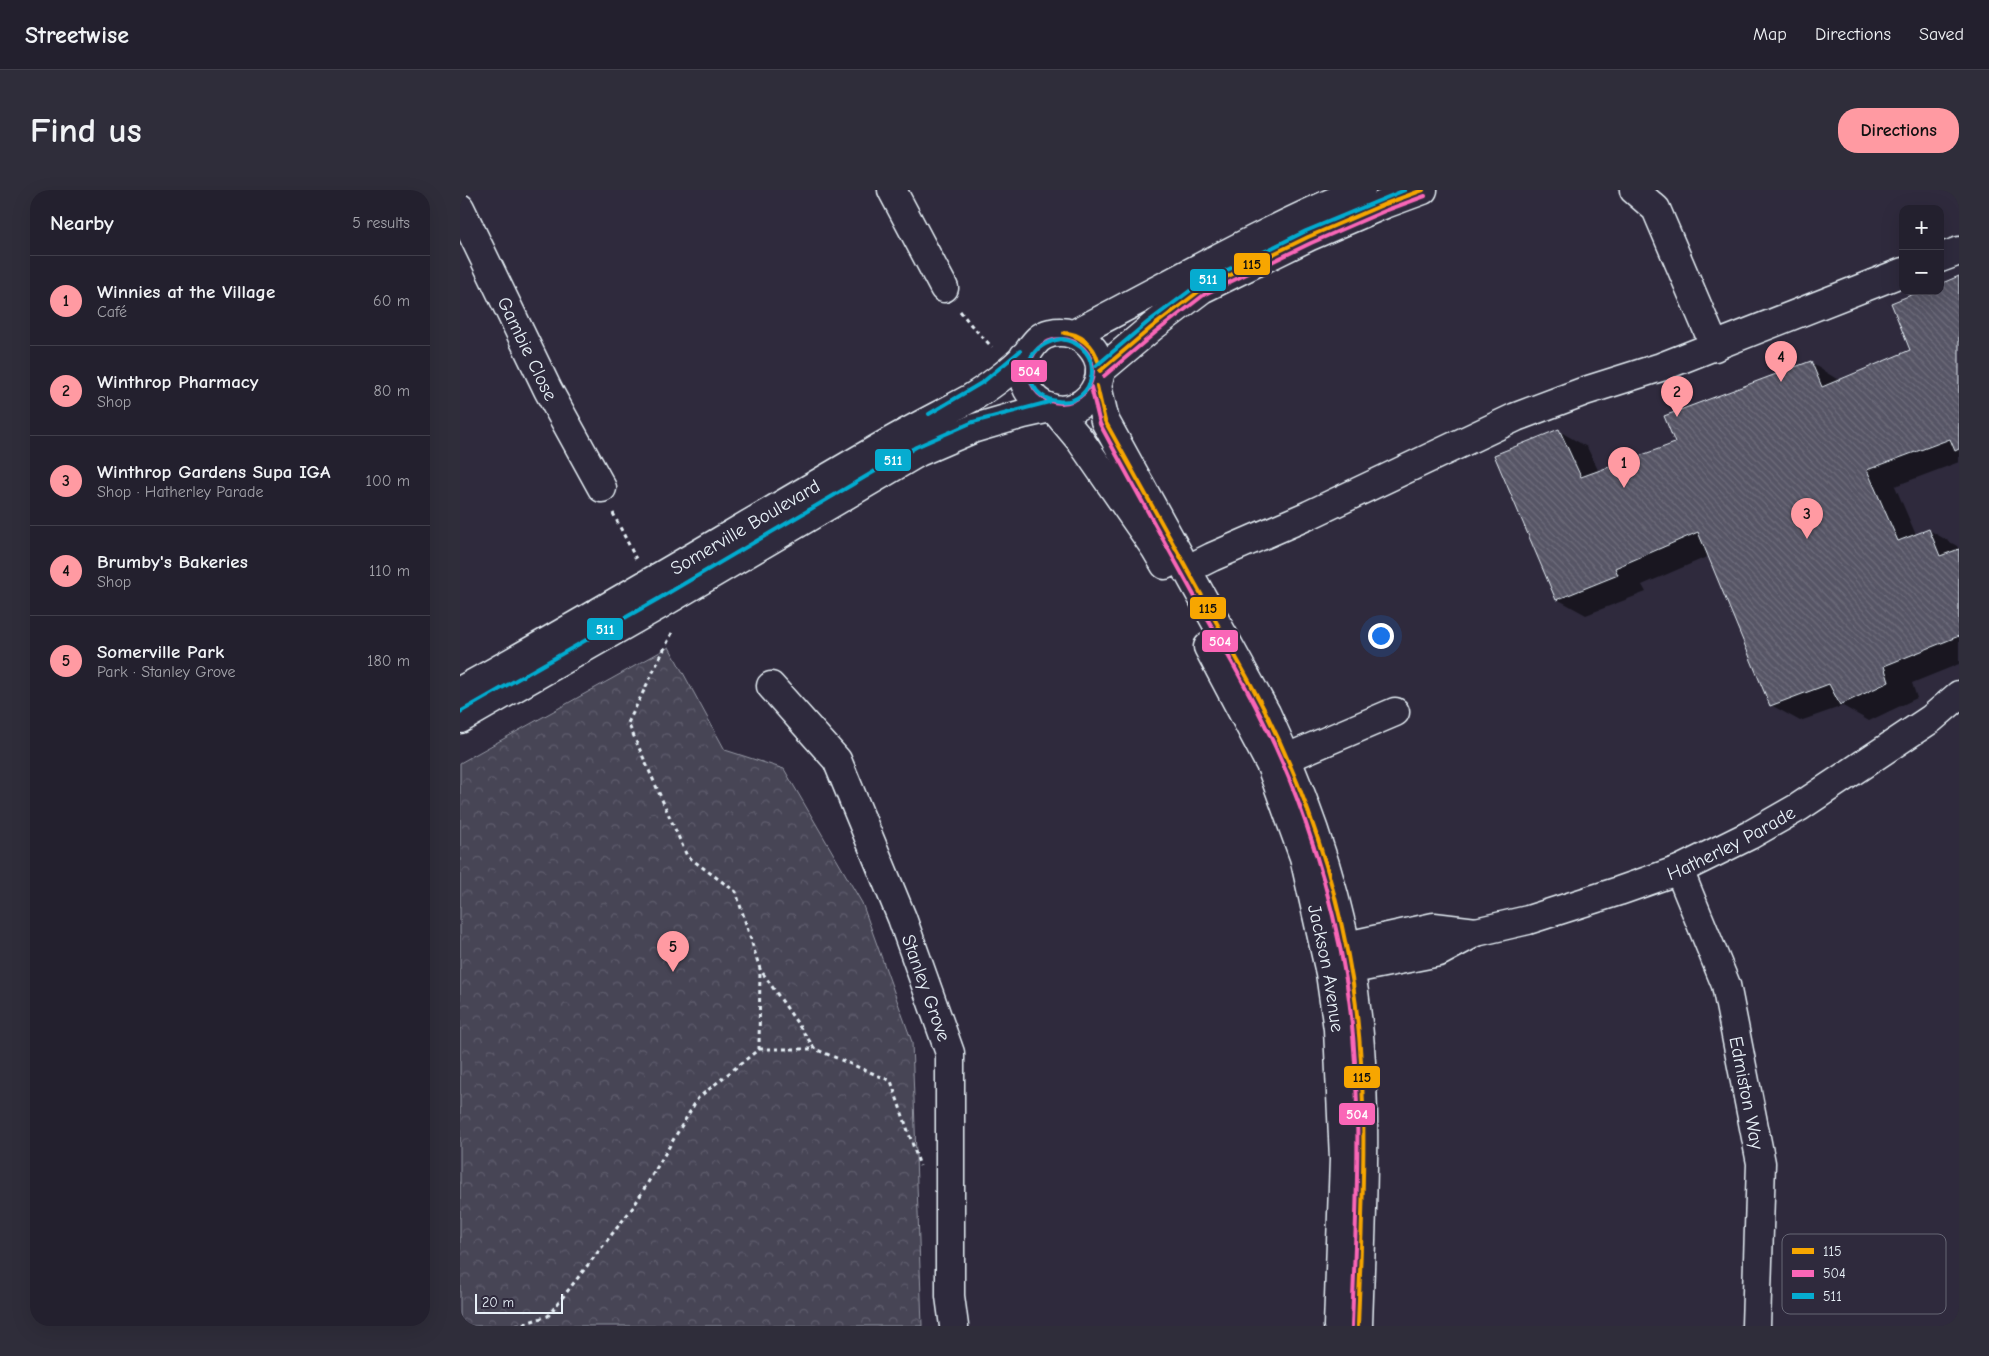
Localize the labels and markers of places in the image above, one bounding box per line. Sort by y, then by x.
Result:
pin: 4 [1765,341,1797,382]
pin: 2 [1661,376,1693,417]
pin: 1 [1608,447,1640,488]
pin: 3 [1791,498,1823,539]
pin: 5 [657,931,689,972]

